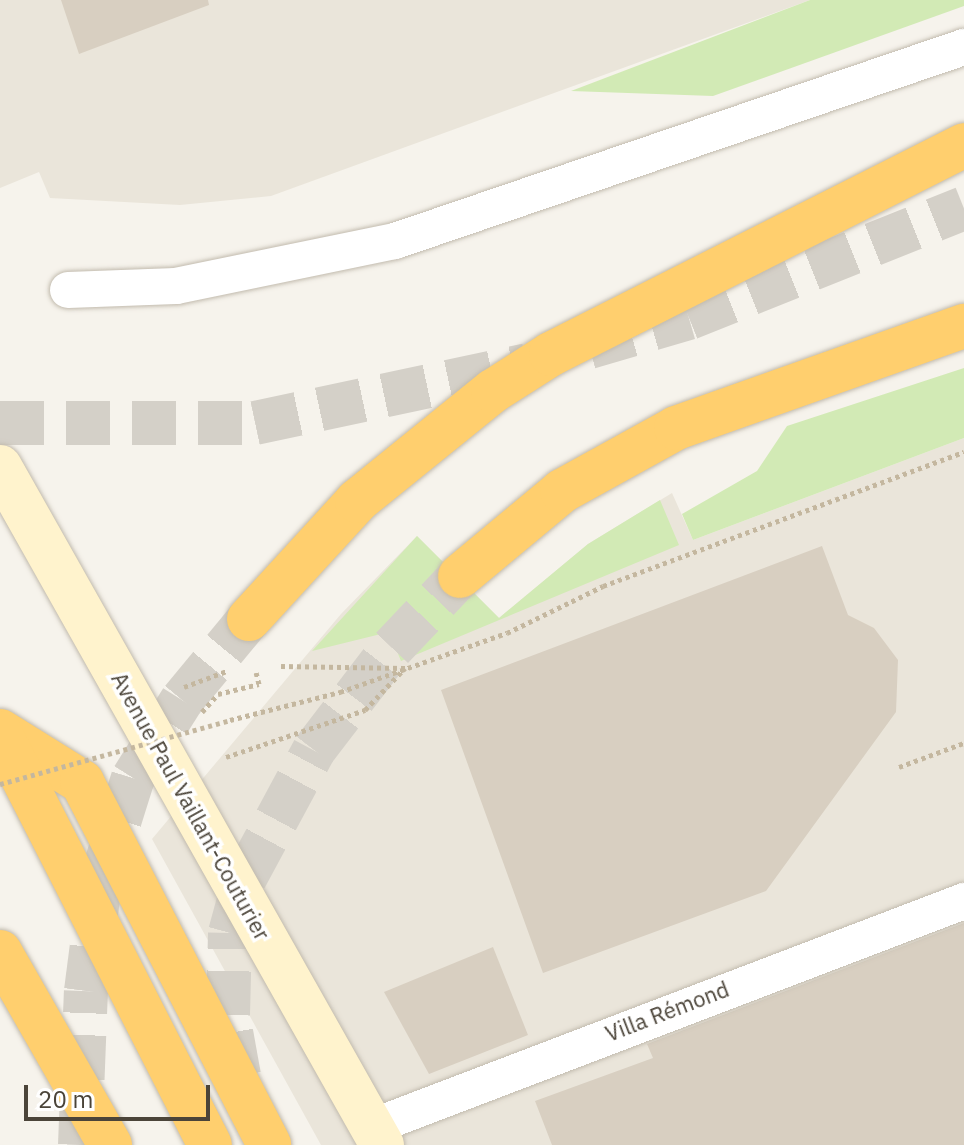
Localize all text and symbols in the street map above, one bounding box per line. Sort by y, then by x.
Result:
street label: Avenue Paul Vaillant-Couturier [106,667,276,945]
street label: Villa Rémond [601,975,733,1047]
scale bar [28,1069,214,1119]
text: 20 m [38,1083,93,1115]

